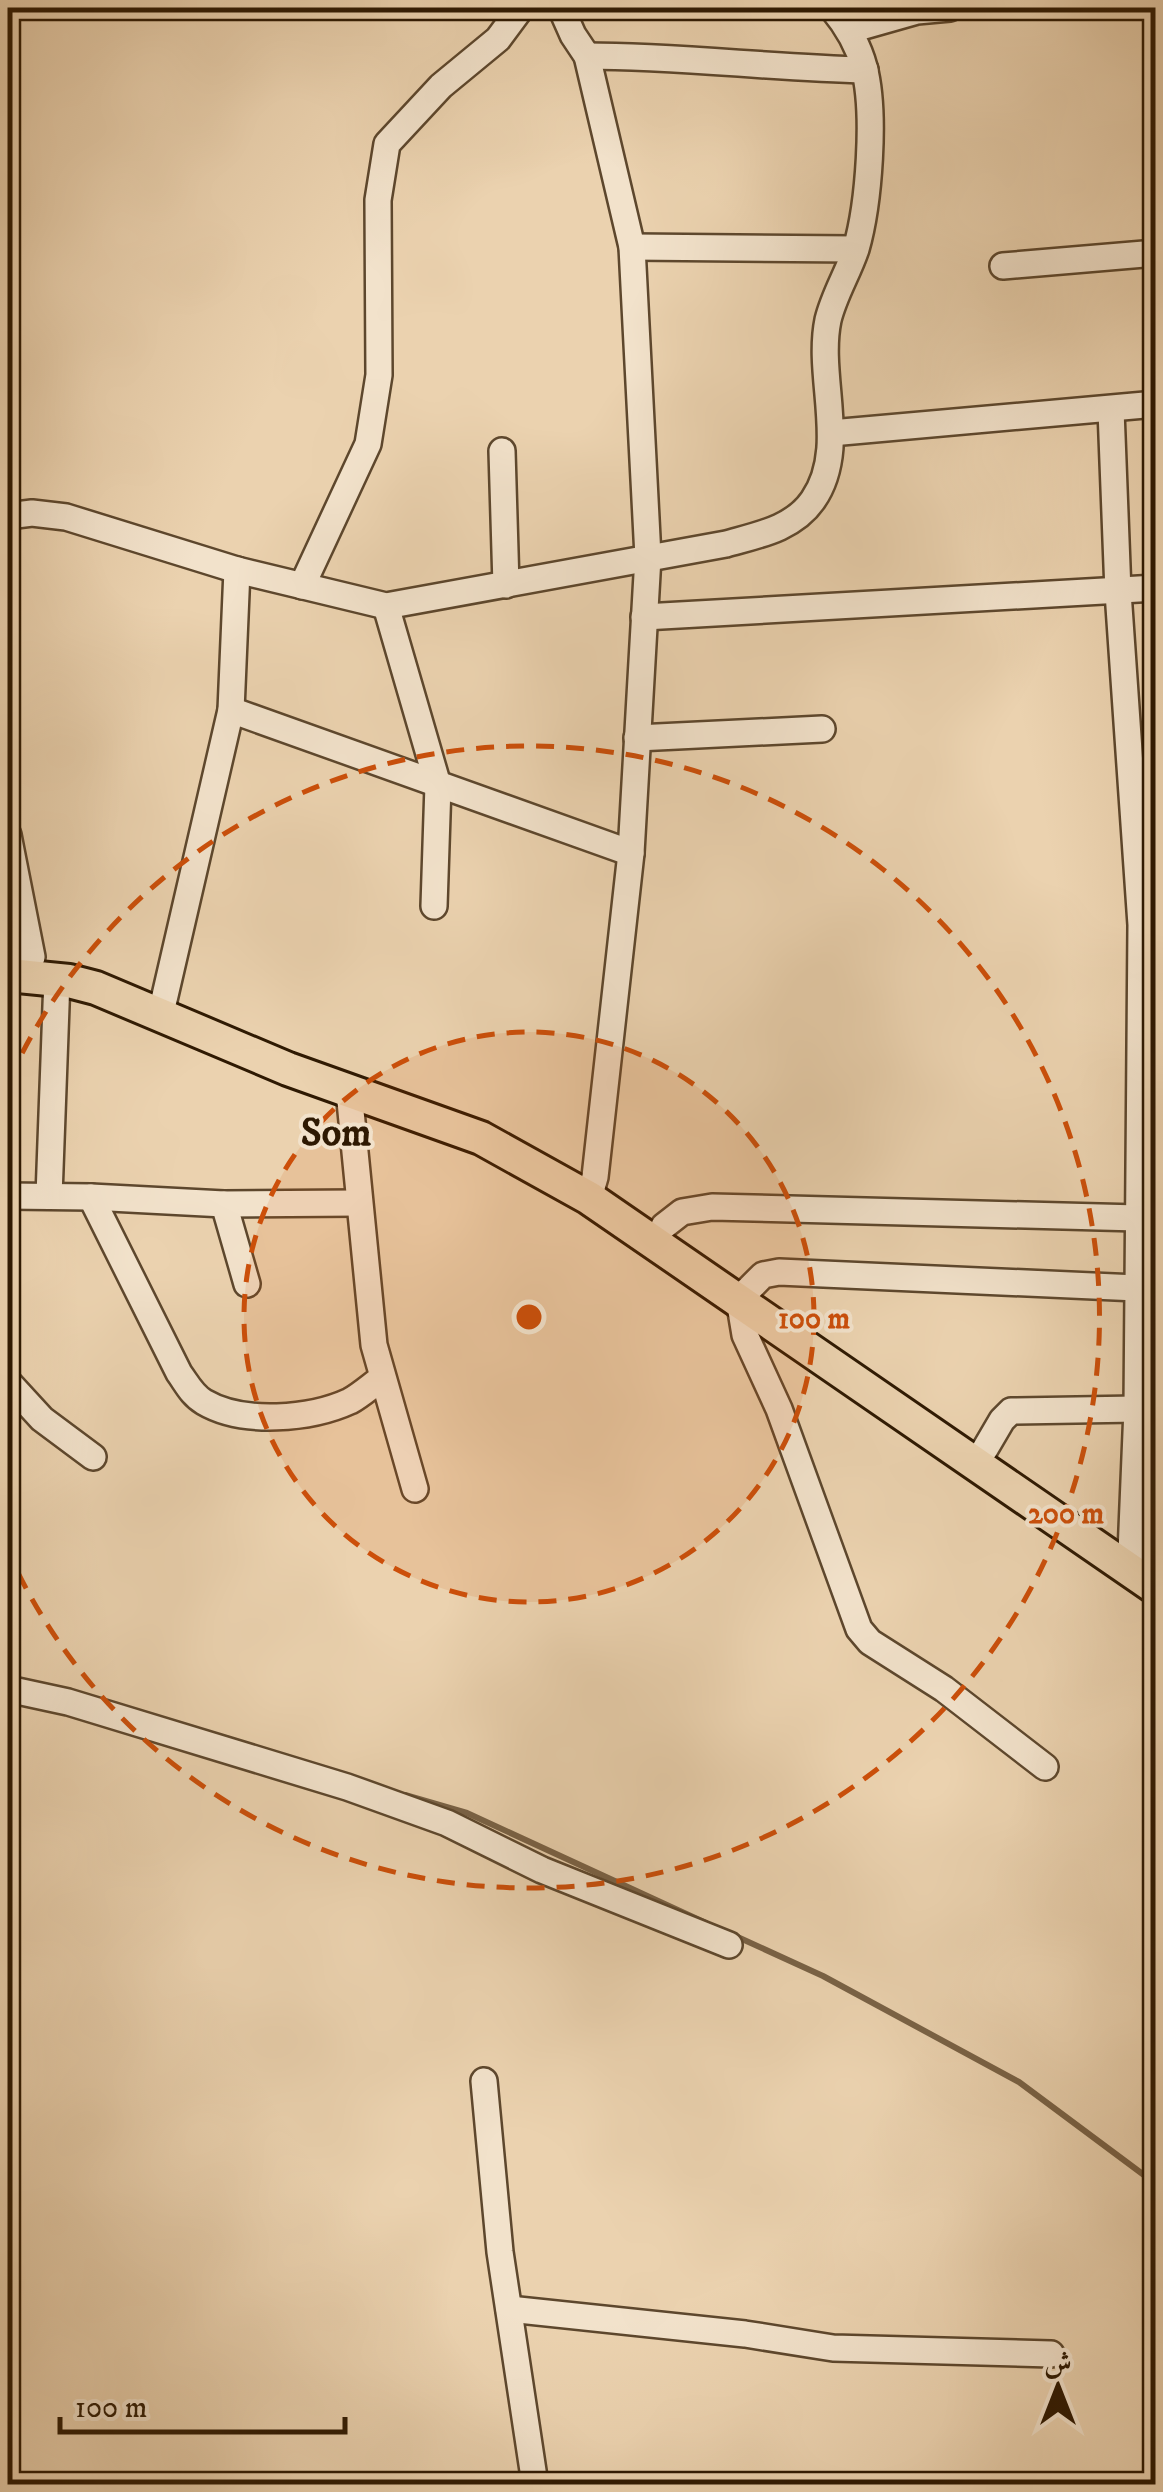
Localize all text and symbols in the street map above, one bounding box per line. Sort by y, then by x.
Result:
district label: Som [301,1109,371,1159]
centre of rings [511,1299,547,1335]
text: 100 m [778,1301,851,1338]
text: 200 m [1028,1496,1104,1533]
north arrow [1008,2337,1108,2437]
text: ش [1044,2346,1072,2381]
scale bar [60,2372,345,2434]
text: 100 m [75,2390,147,2427]

